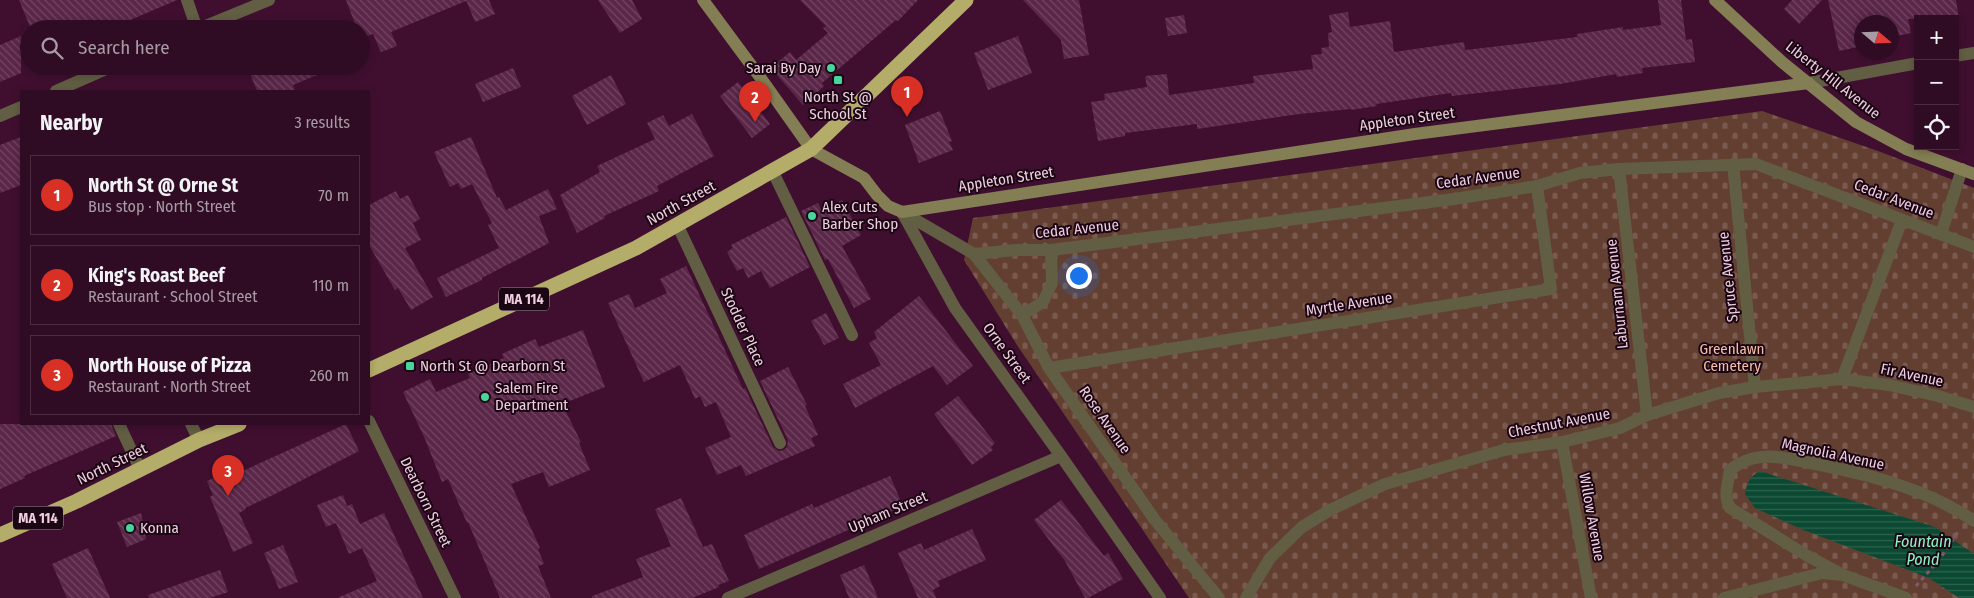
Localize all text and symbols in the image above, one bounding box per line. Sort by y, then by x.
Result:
north arrow [1854,15,1899,60]
map controls [1914,15,1959,150]
button: + [1914,15,1959,60]
search box [20,20,370,75]
icon: search [38,34,66,62]
text: Search here [78,36,170,59]
street label: Liberty Hill Avenue [1782,37,1884,123]
place label: Sarai By Day [746,59,821,77]
button: − [1914,60,1959,105]
marker: Sarai By Day [825,62,837,74]
marker: North St @ School St [832,74,844,86]
pin: 1 [891,76,923,117]
pin: 2 [739,81,771,122]
place label: North St @ School St [804,88,872,123]
street label: Appleton Street [1358,103,1456,135]
button: locate [1914,105,1959,150]
text: Nearby [40,110,102,136]
text: 3 results [294,113,350,132]
street label: Appleton Street [957,163,1055,195]
street label: Cedar Avenue [1435,163,1521,193]
text: North St @ Orne St [88,174,238,197]
street label: Cedar Avenue [1852,176,1936,222]
street label: North Street [644,177,718,229]
text: 1 [54,186,60,205]
text: 70 m [318,186,349,205]
text: Bus stop · North Street [88,197,236,216]
place label: Alex Cuts Barber Shop [822,198,898,233]
marker: Alex Cuts Barber Shop [806,210,818,222]
street label: Cedar Avenue [1034,216,1120,242]
street label: Spruce Avenue [1714,231,1742,323]
street label: Laburnam Avenue [1602,238,1632,350]
your location [1066,263,1092,289]
text: King's Roast Beef [88,264,225,287]
text: 2 [53,276,61,295]
text: 110 m [312,276,349,295]
street label: Stodder Place [717,285,769,369]
text: Restaurant · School Street [88,287,257,306]
road number: MA 114 [499,288,549,310]
street label: Myrtle Avenue [1305,288,1393,320]
street label: Orne Street [979,319,1035,387]
park label: Greenlawn Cemetery [1699,340,1765,375]
text: North House of Pizza [88,354,251,377]
place label: North St @ Dearborn St [420,357,565,375]
marker: North St @ Dearborn St [404,360,416,372]
street label: Fir Avenue [1879,360,1945,390]
text: 3 [53,366,61,385]
text: 260 m [310,366,349,385]
text: Restaurant · North Street [88,377,251,396]
place label: Salem Fire Department [495,379,568,414]
street label: Rose Avenue [1075,383,1135,457]
marker: Salem Fire Department [479,391,491,403]
street label: Chestnut Avenue [1507,404,1611,442]
street label: Magnolia Avenue [1780,434,1886,474]
street label: North Street [74,439,150,489]
street label: Dearborn Street [396,454,456,550]
pin: 3 [212,455,244,496]
street label: Willow Avenue [1575,472,1609,562]
street label: Upham Street [846,487,930,537]
road number: MA 114 [13,506,63,530]
place label: Konna [140,519,179,537]
marker: Konna [124,522,136,534]
water label: Fountain Pond [1894,532,1952,569]

